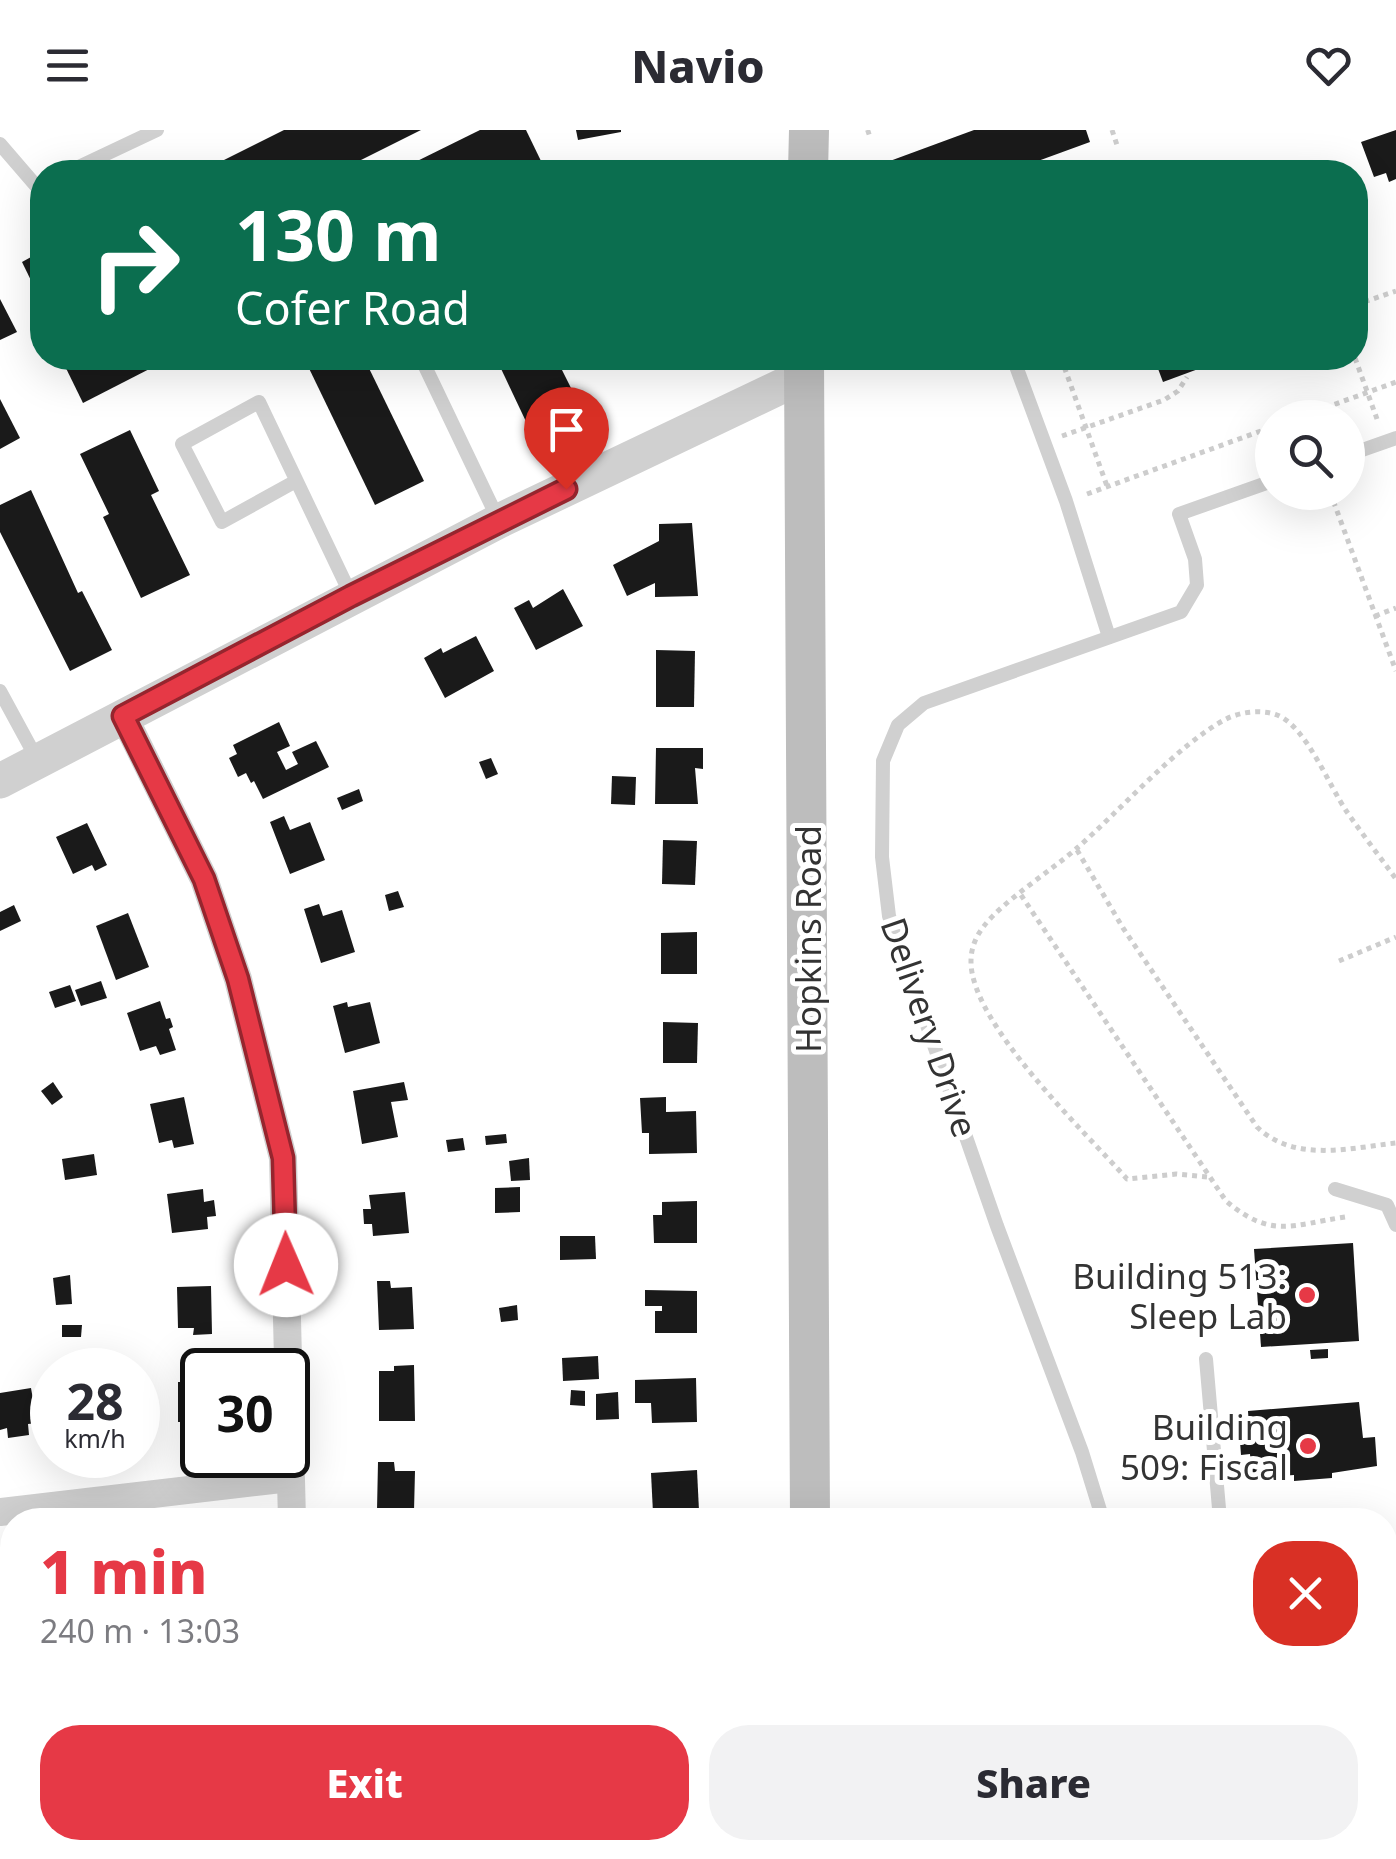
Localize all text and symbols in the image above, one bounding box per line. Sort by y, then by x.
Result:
text: Navio [631,35,765,96]
icon: menu [40,38,95,93]
icon: heart [1301,38,1356,93]
text: 130 m [235,186,442,282]
icon: right [70,200,200,330]
text: Cofer Road [235,277,470,338]
pin [524,387,609,490]
map controls [1255,400,1365,510]
button: search [1255,400,1365,510]
icon: arrive [539,402,594,457]
street label: Hopkins Road [784,825,831,1053]
street label: Delivery Drive [871,911,989,1143]
position arrow [234,1213,338,1317]
place label: Building 513: Sleep Lab [1072,1252,1287,1339]
marker: Building 513: Sleep Lab [1296,1284,1318,1306]
speed limit sign: 30 [180,1348,310,1478]
text: 28 [66,1367,124,1435]
place label: Building 509: Fiscal [1120,1403,1288,1490]
text: km/h [64,1421,126,1455]
marker: Building 509: Fiscal [1297,1435,1319,1457]
text: 1 min [40,1530,208,1612]
button: close [1253,1541,1358,1646]
text: 240 m · 13:03 [40,1609,240,1652]
button: Exit [40,1725,689,1840]
button: Share [709,1725,1358,1840]

